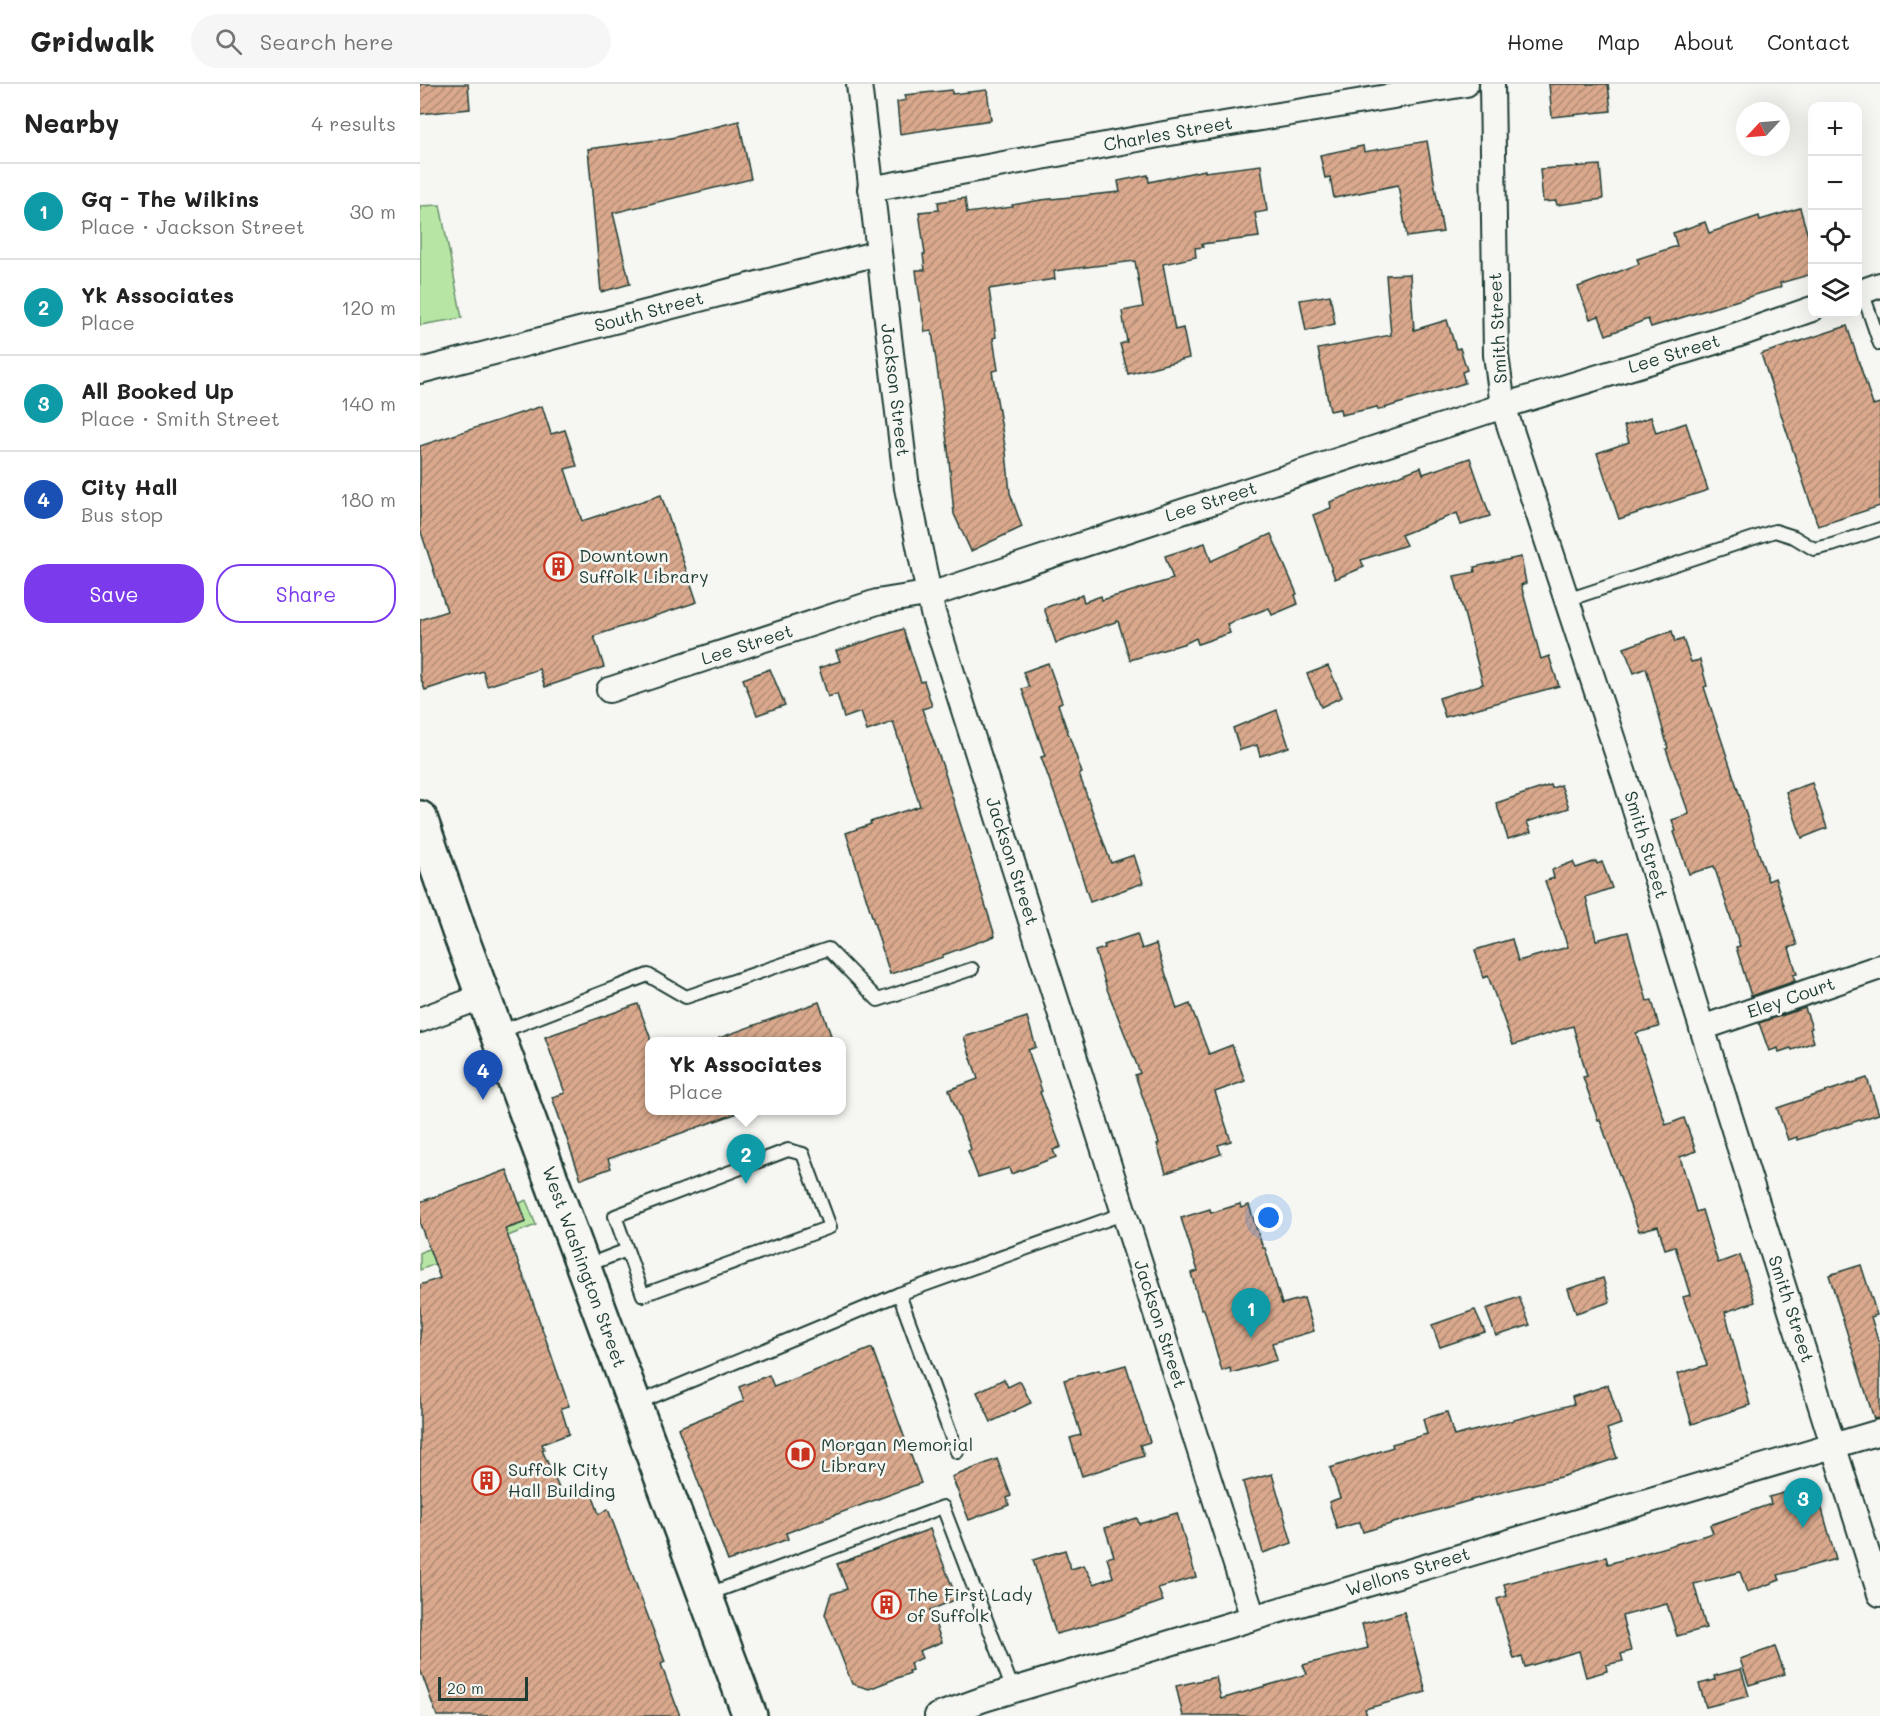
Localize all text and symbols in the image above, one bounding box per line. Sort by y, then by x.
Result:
search box [191,14,611,68]
text: Gridwalk [30,23,155,59]
icon: search [212,25,245,58]
text: Search here [260,27,394,56]
text: Home [1507,28,1564,55]
text: Map [1597,28,1640,55]
text: About [1673,28,1734,55]
text: Contact [1767,28,1850,55]
north arrow [1736,102,1790,156]
map controls [1808,102,1862,318]
button: + [1808,102,1862,156]
text: Nearby [24,106,119,140]
text: 4 results [311,110,396,136]
street label: Charles Street [1101,110,1234,156]
button: − [1808,156,1862,210]
text: Gq - The Wilkins [81,184,259,213]
text: 1 [39,198,48,224]
text: 30 m [350,198,396,224]
button: locate [1808,210,1862,264]
text: Place · Jackson Street [81,213,305,239]
button: layers [1808,264,1862,318]
street label: Smith Street [1482,272,1512,384]
text: Yk Associates [81,280,234,309]
street label: South Street [592,285,706,337]
text: 2 [38,294,49,320]
text: 120 m [341,294,396,320]
text: Place [81,309,135,335]
street label: Jackson Street [876,322,916,458]
street label: Lee Street [1625,328,1723,378]
text: All Booked Up [81,376,234,405]
text: 3 [38,390,50,416]
text: 140 m [341,390,396,416]
text: Place · Smith Street [81,405,280,431]
text: City Hall [81,472,177,501]
street label: Lee Street [1162,475,1259,527]
text: 4 [37,486,50,512]
text: 180 m [340,486,396,512]
text: Bus stop [81,501,163,527]
place label: Downtown Suffolk Library [579,543,709,588]
building icon: Downtown Suffolk Library [542,550,574,582]
button: Save [24,564,204,623]
button: Share [216,564,396,623]
street label: Lee Street [698,618,795,670]
street label: Smith Street [1619,788,1675,901]
street label: Jackson Street [981,793,1045,928]
street label: Eley Court [1744,971,1838,1023]
popup [645,1037,846,1115]
text: Yk Associates [669,1049,822,1078]
pin: 4 [464,1050,502,1100]
text: Place [669,1078,723,1104]
pin: 2 [726,1134,766,1184]
street label: West Washington Street [537,1163,633,1371]
your location [1254,1203,1283,1232]
street label: Smith Street [1763,1252,1821,1365]
street label: Jackson Street [1129,1256,1193,1391]
pin: 1 [1232,1288,1270,1338]
place label: Morgan Memorial Library [821,1432,973,1477]
library icon: Morgan Memorial Library [784,1439,816,1471]
place label: Suffolk City Hall Building [508,1457,615,1502]
building icon: Suffolk City Hall Building [471,1464,503,1496]
pin: 3 [1784,1478,1822,1528]
street label: Wellons Street [1343,1541,1473,1601]
place label: The First Lady of Suffolk [907,1582,1033,1627]
building icon: The First Lady of Suffolk [870,1589,902,1621]
scale bar [438,1674,528,1702]
text: 20 m [447,1677,484,1698]

